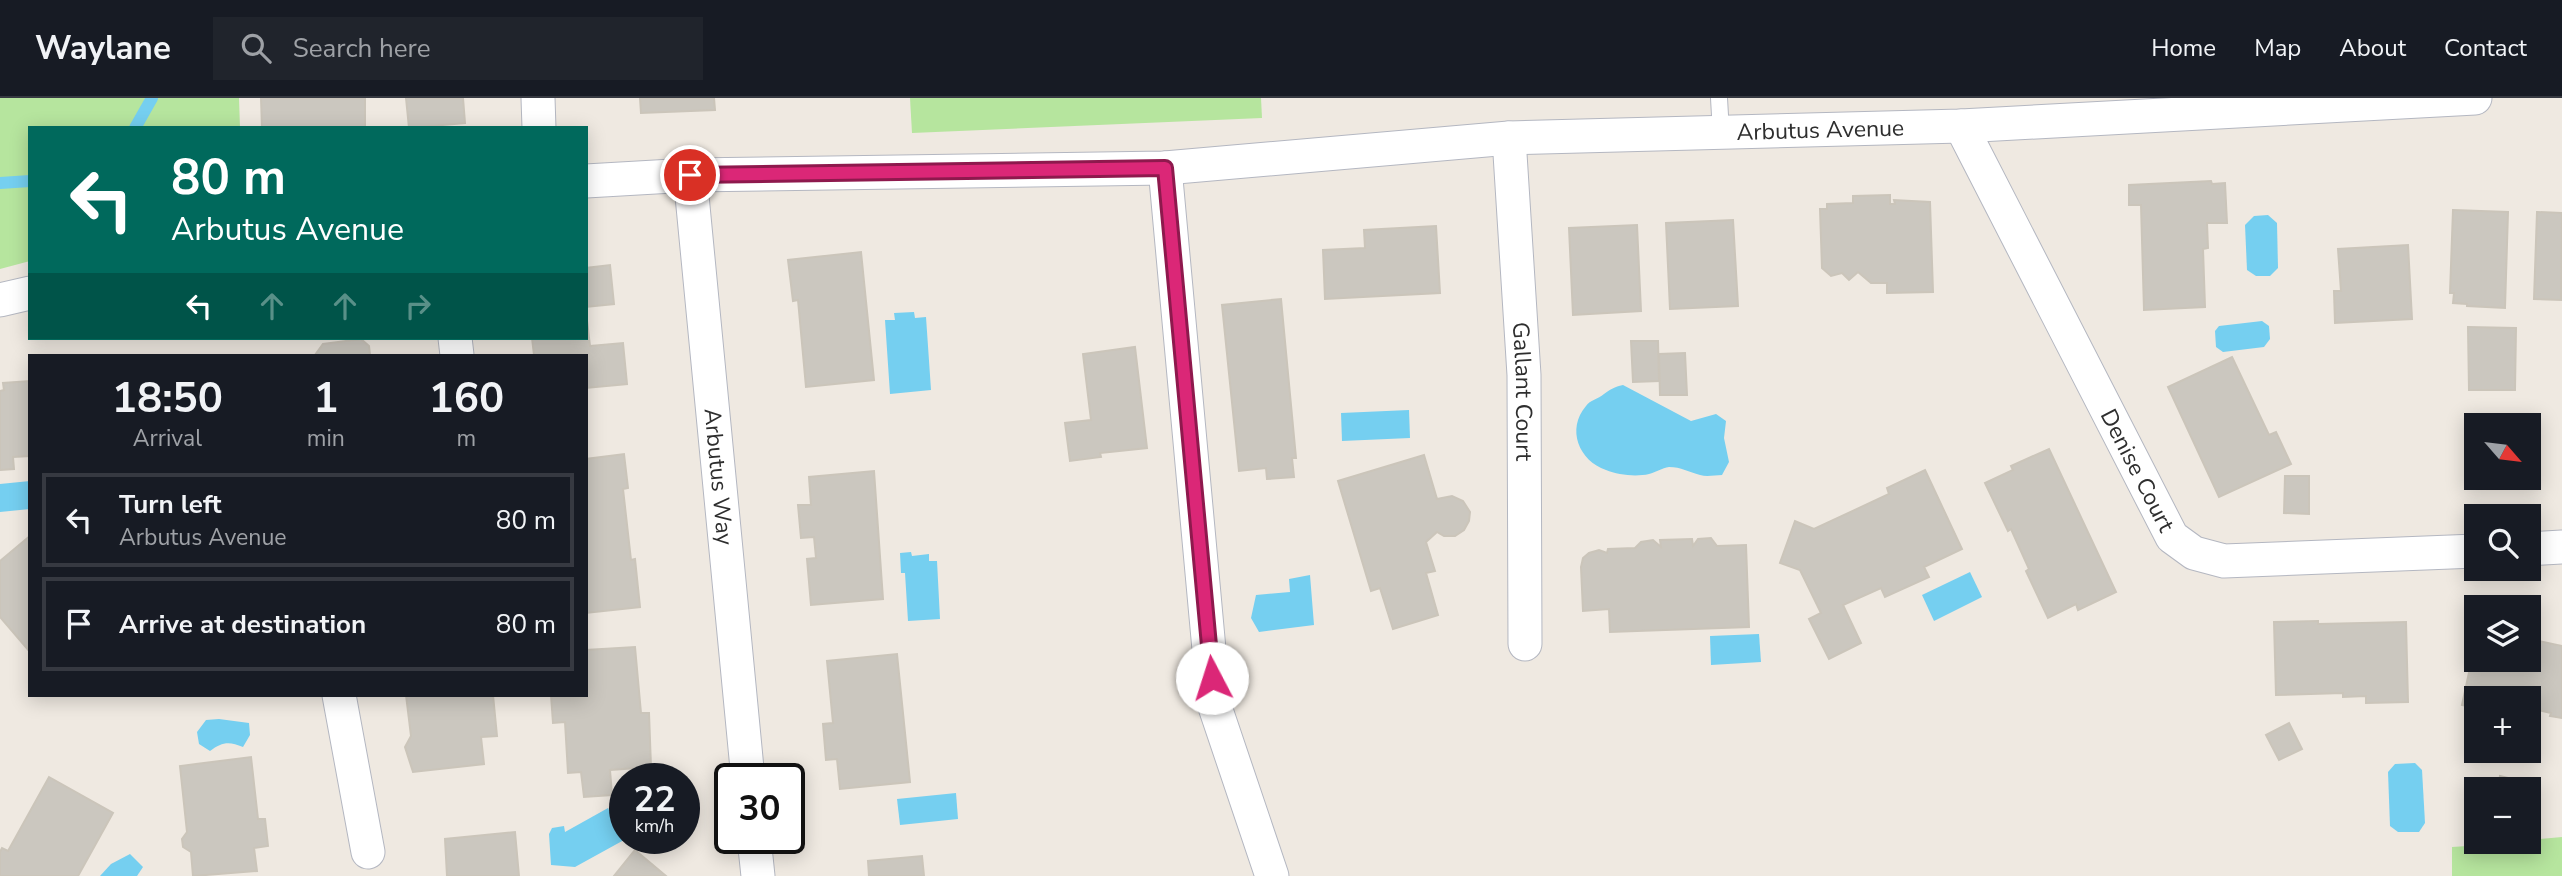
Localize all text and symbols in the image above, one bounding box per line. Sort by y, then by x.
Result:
search box [213,17,703,80]
text: Waylane [35,26,171,71]
icon: search [237,29,275,67]
text: Search here [293,31,431,66]
text: Home [2151,32,2216,64]
text: Map [2254,32,2301,64]
text: About [2339,32,2406,64]
text: Contact [2444,32,2527,64]
street label: Arbutus Avenue [1736,112,1905,147]
text: 80 m [171,144,286,211]
pin [660,145,720,205]
icon: left [56,154,147,245]
icon: arrive [671,156,709,194]
text: Arbutus Avenue [171,208,404,251]
icon: left [180,287,218,325]
icon: ahead [253,287,291,325]
icon: ahead [326,287,364,325]
icon: right [399,287,437,325]
street label: Gallant Court [1505,321,1540,462]
text: 18:50 [112,370,223,427]
text: 1 [313,370,338,427]
text: 160 [429,370,504,427]
street label: Denise Court [2093,403,2183,538]
street label: Arbutus Way [697,407,741,547]
north arrow [2464,413,2541,490]
map controls [2464,413,2541,854]
text: Arrival [133,423,202,454]
text: min [307,423,345,454]
text: m [457,423,476,454]
text: Turn left [119,487,222,522]
icon: left [60,501,98,539]
text: 80 m [496,503,556,538]
button: search [2464,504,2541,581]
text: Arbutus Avenue [119,522,287,553]
button: layers [2464,595,2541,672]
icon: arrive [60,605,98,643]
text: Arrive at destination [119,607,366,642]
text: 80 m [496,607,556,642]
position arrow [1175,641,1249,715]
button: + [2464,686,2541,763]
speed limit sign: 30 [714,763,805,854]
text: 22 [633,776,676,823]
button: − [2464,777,2541,854]
text: km/h [635,814,674,838]

